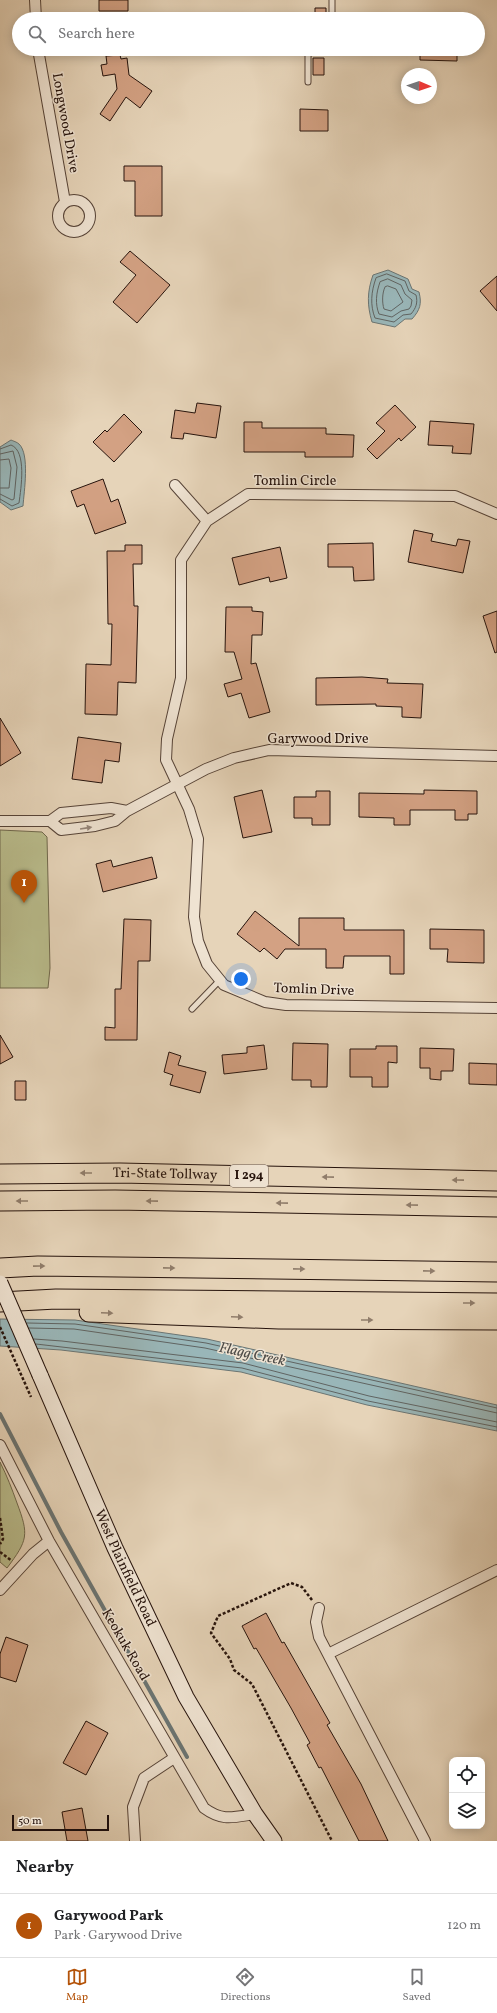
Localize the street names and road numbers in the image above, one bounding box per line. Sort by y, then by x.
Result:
street label: Longwood Drive [47,71,83,175]
street label: Tomlin Circle [254,472,337,491]
street label: Garywood Drive [267,730,369,749]
street label: Tomlin Drive [273,979,355,1001]
street label: Tri-State Tollway [113,1163,218,1185]
road number: I 294 [230,1165,268,1187]
street label: West Plainfield Road [90,1506,161,1630]
street label: Keokuk Road [97,1605,153,1685]

